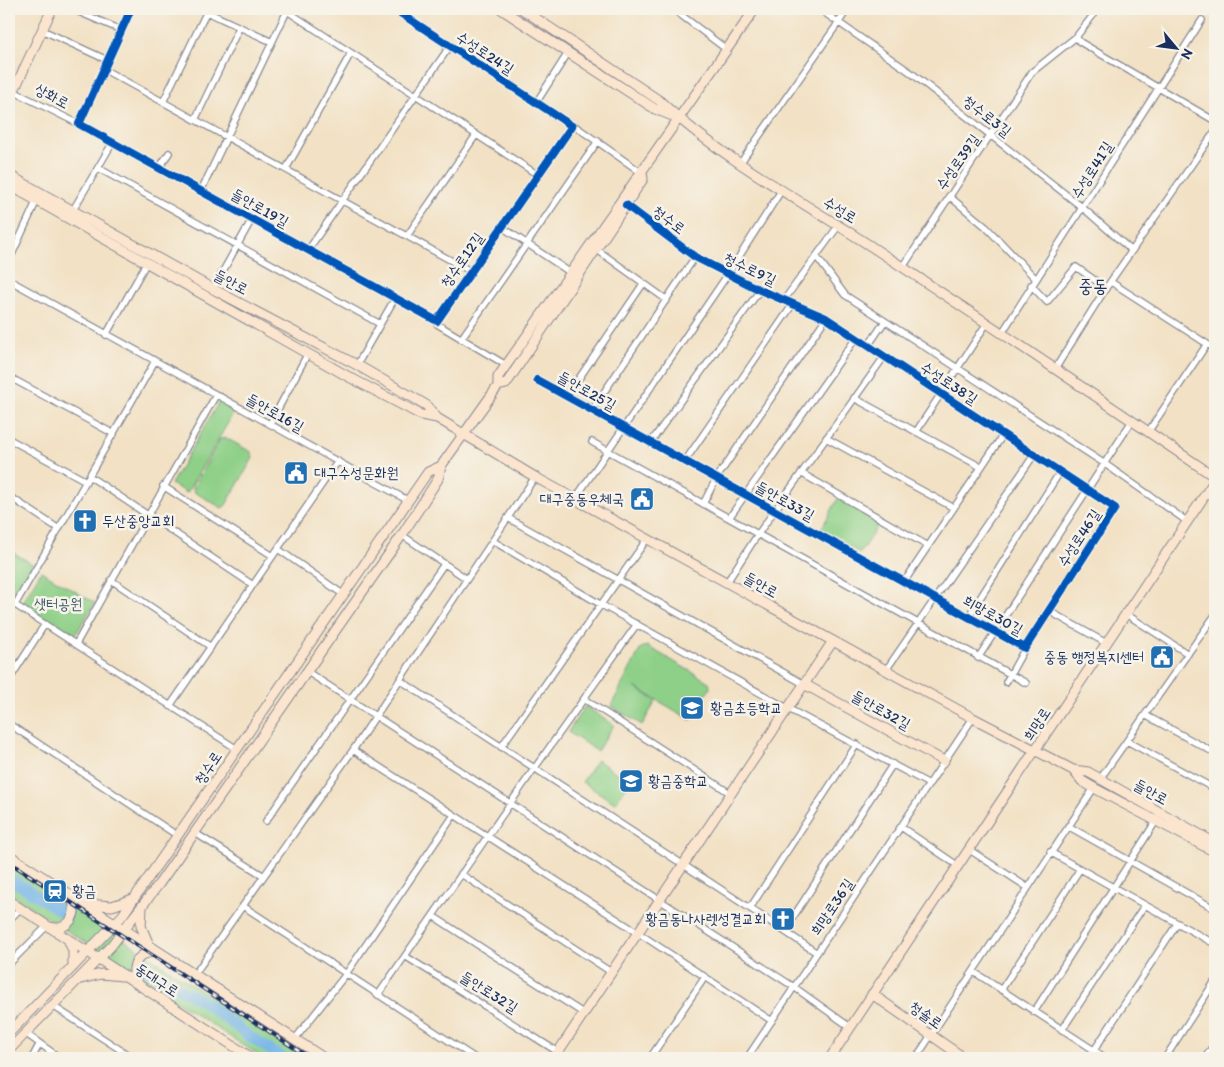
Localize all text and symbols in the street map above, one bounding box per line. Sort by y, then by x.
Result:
north arrow [1152,22,1202,72]
street label: 수성로24길 [453,28,517,78]
text: N [1177,46,1197,62]
street label: 상화로 [32,80,72,112]
street label: 청수로3길 [959,92,1015,140]
street label: 수성로39길 [932,130,984,194]
street label: 수성로41길 [1067,138,1117,202]
street label: 들안로19길 [228,185,292,231]
street label: 수성로 [820,193,860,227]
street label: 청수로 [649,202,689,238]
street label: 청수로12길 [437,229,487,291]
street label: 청수로9길 [721,249,779,289]
street label: 들안로 [211,266,251,298]
district label: 중동 [1079,275,1107,297]
street label: 수성로38길 [917,358,981,408]
street label: 들안로25길 [555,368,619,414]
street label: 들안로16길 [243,390,307,436]
public building icon: 대구수성문화원 [283,460,309,486]
place label: 대구수성문화원 [314,464,399,482]
street label: 들안로33길 [752,477,818,525]
public building icon: 대구중동우체국 [629,486,655,512]
place label: 대구중동우체국 [540,490,624,508]
street label: 수성로46길 [1054,506,1104,570]
church icon: 두산중앙교회 [72,508,98,534]
place label: 두산중앙교회 [102,512,174,530]
street label: 들안로 [741,568,781,602]
street label: 희망로30길 [960,591,1026,639]
park label: 샛터공원 [34,595,82,613]
public building icon: 중동 행정복지센터 [1149,644,1175,670]
place label: 중동 행정복지센터 [1044,648,1144,666]
street label: 들안로32길 [848,687,914,733]
school or university icon: 황금초등학교 [679,695,705,721]
place label: 황금초등학교 [710,699,782,717]
street label: 희망로 [1020,704,1054,744]
street label: 청수로 [190,748,226,788]
school or university icon: 황금중학교 [618,768,644,794]
place label: 황금중학교 [648,772,708,790]
street label: 들안로 [1131,775,1171,809]
street label: 희망로36길 [807,875,857,939]
station icon: 황금 [42,878,68,904]
place label: 황금 [72,882,96,900]
church icon: 황금동나사렛성결교회 [770,906,796,932]
place label: 황금동나사렛성결교회 [645,910,766,928]
street label: 동대구로 [132,959,182,1001]
street label: 들안로32길 [457,967,521,1017]
street label: 청솔로 [906,997,946,1033]

